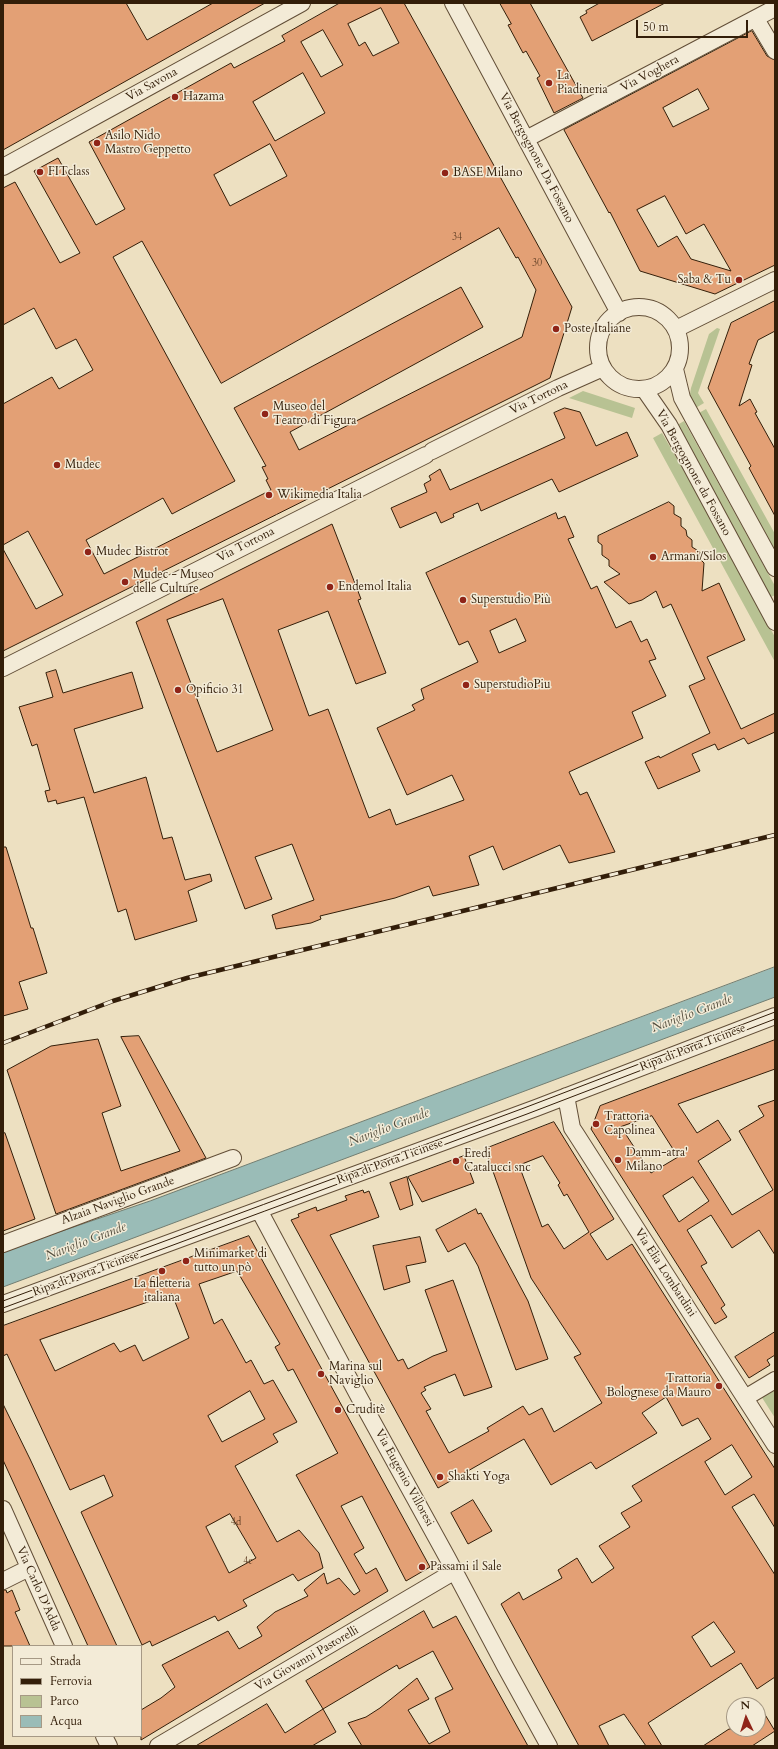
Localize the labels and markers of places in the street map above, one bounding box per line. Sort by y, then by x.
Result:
place label: La Piadineria [557,69,608,97]
marker: La Piadineria [544,78,554,88]
place label: Hazama [183,90,224,104]
marker: Hazama [170,92,180,102]
place label: Asilo Nido Mastro Geppetto [105,129,191,157]
marker: Asilo Nido Mastro Geppetto [92,138,102,148]
place label: FITclass [48,165,89,179]
place label: BASE Milano [453,166,523,180]
marker: FITclass [35,167,45,177]
marker: BASE Milano [440,168,450,178]
place label: Saba & Tu [677,273,731,287]
marker: Saba & Tu [734,275,744,285]
place label: Poste Italiane [564,322,631,336]
marker: Poste Italiane [551,324,561,334]
place label: Museo del Teatro di Figura [273,400,356,428]
marker: Museo del Teatro di Figura [260,409,270,419]
place label: Mudec [65,458,100,472]
marker: Mudec [52,460,62,470]
place label: Wikimedia Italia [277,488,362,502]
marker: Wikimedia Italia [264,490,274,500]
place label: Mudec Bistrot [96,545,168,559]
marker: Mudec Bistrot [83,547,93,557]
place label: Armani/Silos [661,550,726,564]
marker: Armani/Silos [648,552,658,562]
place label: Mudec - Museo delle Culture [133,568,214,596]
marker: Mudec - Museo delle Culture [120,577,130,587]
place label: Endemol Italia [338,580,412,594]
marker: Endemol Italia [325,582,335,592]
place label: Superstudio Più [471,593,551,607]
marker: Superstudio Più [458,595,468,605]
place label: SuperstudioPiu [474,678,551,692]
marker: SuperstudioPiu [461,680,471,690]
place label: Opificio 31 [186,683,244,697]
marker: Opificio 31 [173,685,183,695]
place label: Trattoria Capolinea [604,1110,655,1138]
marker: Trattoria Capolinea [591,1119,601,1129]
place label: Damm-atra' Milano [626,1146,688,1174]
place label: Eredi Catalucci snc [464,1147,531,1175]
marker: Damm-atra' Milano [613,1155,623,1165]
marker: Eredi Catalucci snc [451,1156,461,1166]
place label: Minimarket di tutto un pò [194,1247,267,1275]
marker: Minimarket di tutto un pò [181,1256,191,1266]
marker: La filetteria italiana [157,1266,167,1276]
place label: La filetteria italiana [134,1277,190,1305]
place label: Marina sul Naviglio [329,1360,382,1388]
marker: Marina sul Naviglio [316,1369,326,1379]
place label: Trattoria Bolognese da Mauro [606,1372,711,1400]
marker: Trattoria Bolognese da Mauro [714,1381,724,1391]
place label: Cruditè [346,1403,385,1417]
marker: Cruditè [333,1405,343,1415]
place label: Shakti Yoga [448,1470,510,1484]
marker: Shakti Yoga [435,1472,445,1482]
place label: Passami il Sale [430,1560,502,1574]
marker: Passami il Sale [417,1562,427,1572]

